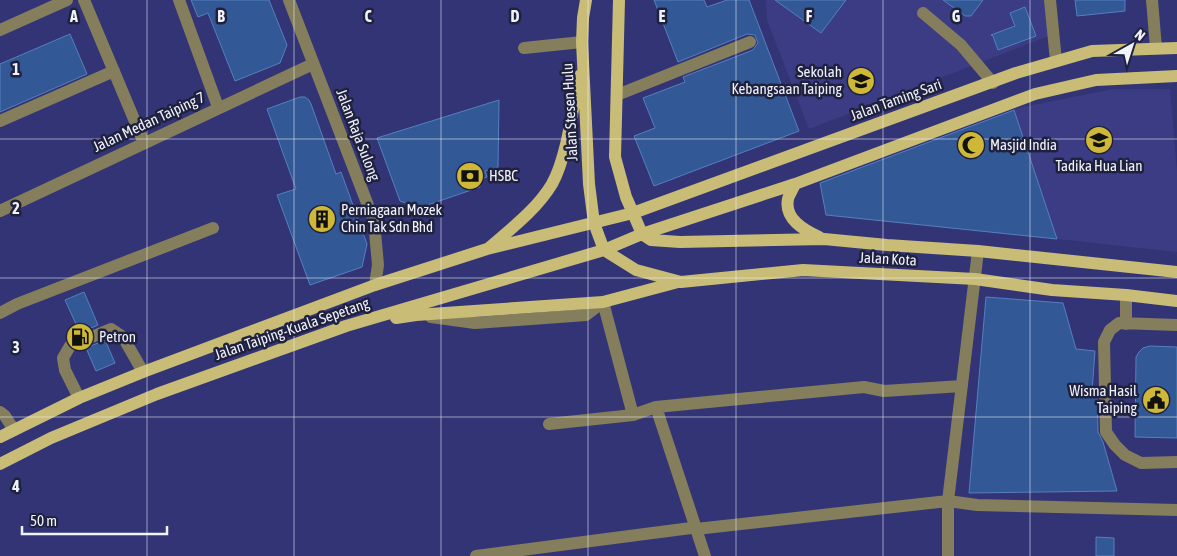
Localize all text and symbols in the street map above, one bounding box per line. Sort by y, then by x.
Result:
text: A [69,7,78,25]
text: B [217,7,225,25]
text: C [364,7,372,25]
text: D [511,7,520,25]
text: E [659,7,666,25]
text: F [806,7,813,25]
text: G [952,7,961,25]
north arrow [1107,20,1157,70]
text: N [1132,26,1148,44]
text: 1 [12,60,20,78]
street label: Jalan Stesen Hulu [558,63,581,161]
place label: Sekolah Kebangsaan Taiping [732,63,843,97]
school or university icon: Sekolah Kebangsaan Taiping [846,66,876,96]
street label: Jalan Taming Sari [848,75,944,124]
street label: Jalan Raja Sulong [333,86,384,184]
street label: Jalan Medan Taiping 7 [90,88,207,155]
school or university icon: Tadika Hua Lian [1084,125,1114,155]
mosque icon: Masjid India [956,130,986,160]
place label: Masjid India [990,136,1057,153]
place label: Tadika Hua Lian [1055,157,1143,174]
bank icon: HSBC [455,161,485,191]
place label: HSBC [489,167,518,184]
text: 2 [12,199,20,217]
place label: Perniagaan Mozek Chin Tak Sdn Bhd [341,201,443,235]
building icon: Perniagaan Mozek Chin Tak Sdn Bhd [307,204,337,234]
street label: Jalan Kota [859,249,917,268]
street label: Jalan Taiping-Kuala Sepetang [212,294,372,363]
fuel station icon: Petron [65,322,95,352]
place label: Petron [99,328,136,345]
text: 3 [12,338,20,356]
place label: Wisma Hasil Taiping [1069,382,1138,416]
public building icon: Wisma Hasil Taiping [1141,385,1171,415]
text: 4 [11,477,20,495]
scale bar [22,504,168,536]
text: 50 m [30,512,57,529]

